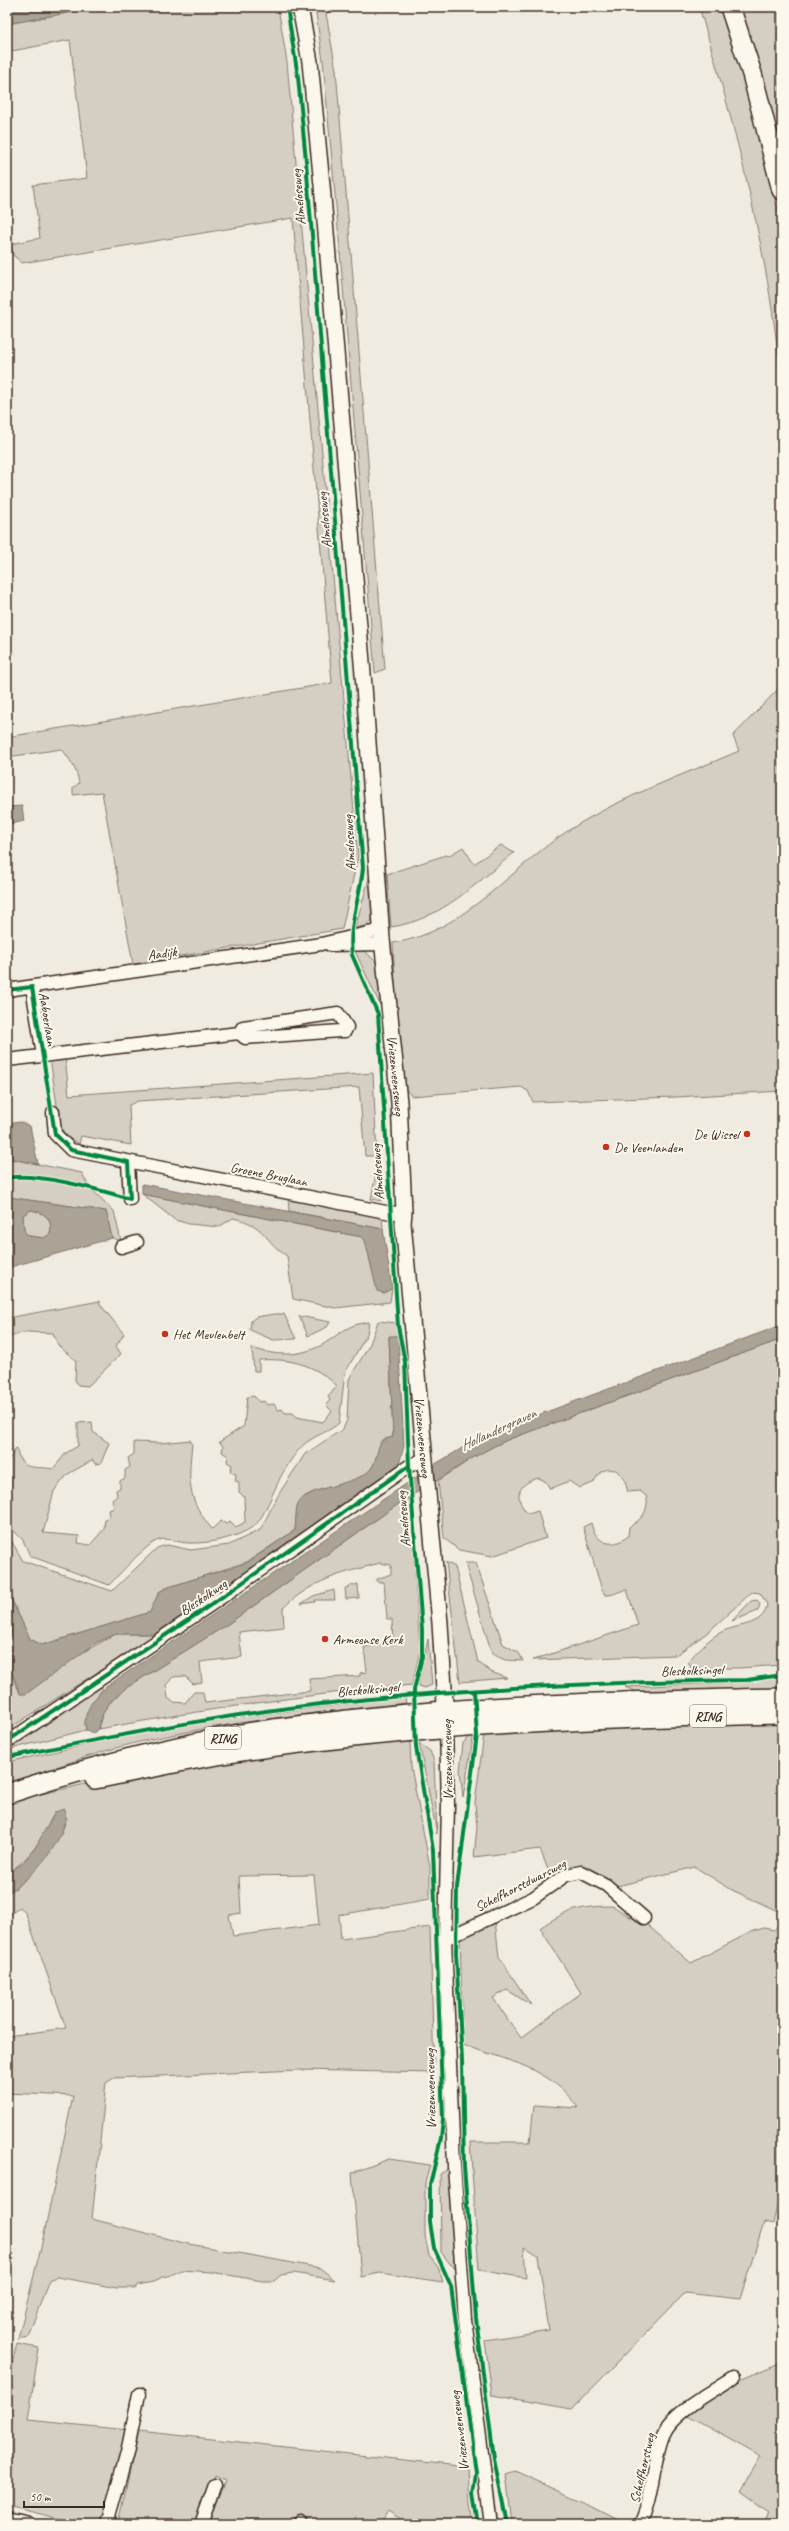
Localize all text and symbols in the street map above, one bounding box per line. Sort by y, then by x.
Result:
street label: Almeloseweg [288,167,309,226]
street label: Almeloseweg [314,490,335,549]
street label: Almeloseweg [339,814,359,871]
street label: Aadijk [146,943,179,964]
street label: Aaboerlaan [35,991,60,1048]
street label: Vriezenveenseweg [383,1035,408,1117]
place label: De Wissel [694,1126,742,1143]
marker: De Wissel [742,1129,752,1139]
place label: De Veenlanden [614,1139,684,1156]
street label: Almeloseweg [367,1142,388,1200]
marker: De Veenlanden [601,1142,611,1152]
street label: Groene Bruglaan [229,1159,310,1190]
place label: Het Meulenbelt [173,1326,246,1343]
marker: Het Meulenbelt [160,1329,170,1339]
street label: Vriezenveenseweg [410,1396,435,1479]
water label: Hollandergraven [457,1403,540,1455]
street label: Almeloseweg [393,1489,414,1548]
street label: Bleskolkweg [176,1575,231,1619]
place label: Armeense Kerk [333,1631,404,1648]
marker: Armeense Kerk [320,1634,330,1644]
street label: Bleskolksingel [661,1661,726,1680]
street label: Bleskolksingel [336,1678,402,1701]
road number: RING [690,1705,726,1727]
street label: Vriezenveenseweg [438,1719,457,1800]
road number: RING [205,1727,241,1749]
street label: Schelfhorstdwarsweg [472,1855,569,1916]
street label: Vriezenveenseweg [421,2048,440,2129]
street label: Vriezenveenseweg [446,2389,473,2472]
street label: Schelfhorstweg [626,2430,659,2505]
scale bar [24,2483,104,2509]
text: 50 m [30,2489,52,2505]

